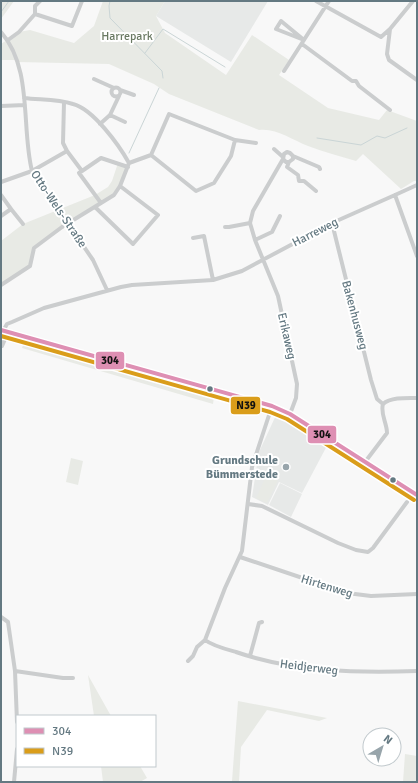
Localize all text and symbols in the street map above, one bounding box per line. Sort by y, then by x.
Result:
park label: Harrepark [101,29,153,44]
street label: Otto-Wels-Straße [27,168,90,251]
street label: Harreweg [290,215,341,250]
street label: Bakenhusweg [338,279,371,351]
street label: Erikaweg [274,311,299,361]
line badge: 304 [95,351,125,370]
text: 304 [101,354,119,367]
unlabelled marker [205,384,215,394]
line badge: N39 [230,396,261,415]
text: N39 [236,399,256,412]
line badge: 304 [307,425,337,444]
text: 304 [313,428,331,441]
place label: Grundschule Bümmerstede [206,453,278,482]
marker: Grundschule Bümmerstede [281,462,291,472]
unlabelled marker [388,475,398,485]
street label: Hirtenweg [299,572,355,601]
street label: Heidjerweg [279,656,339,679]
legend [16,715,156,767]
text: 304 [52,724,72,739]
north arrow [362,727,402,767]
text: N [381,732,395,747]
text: N39 [52,744,73,759]

